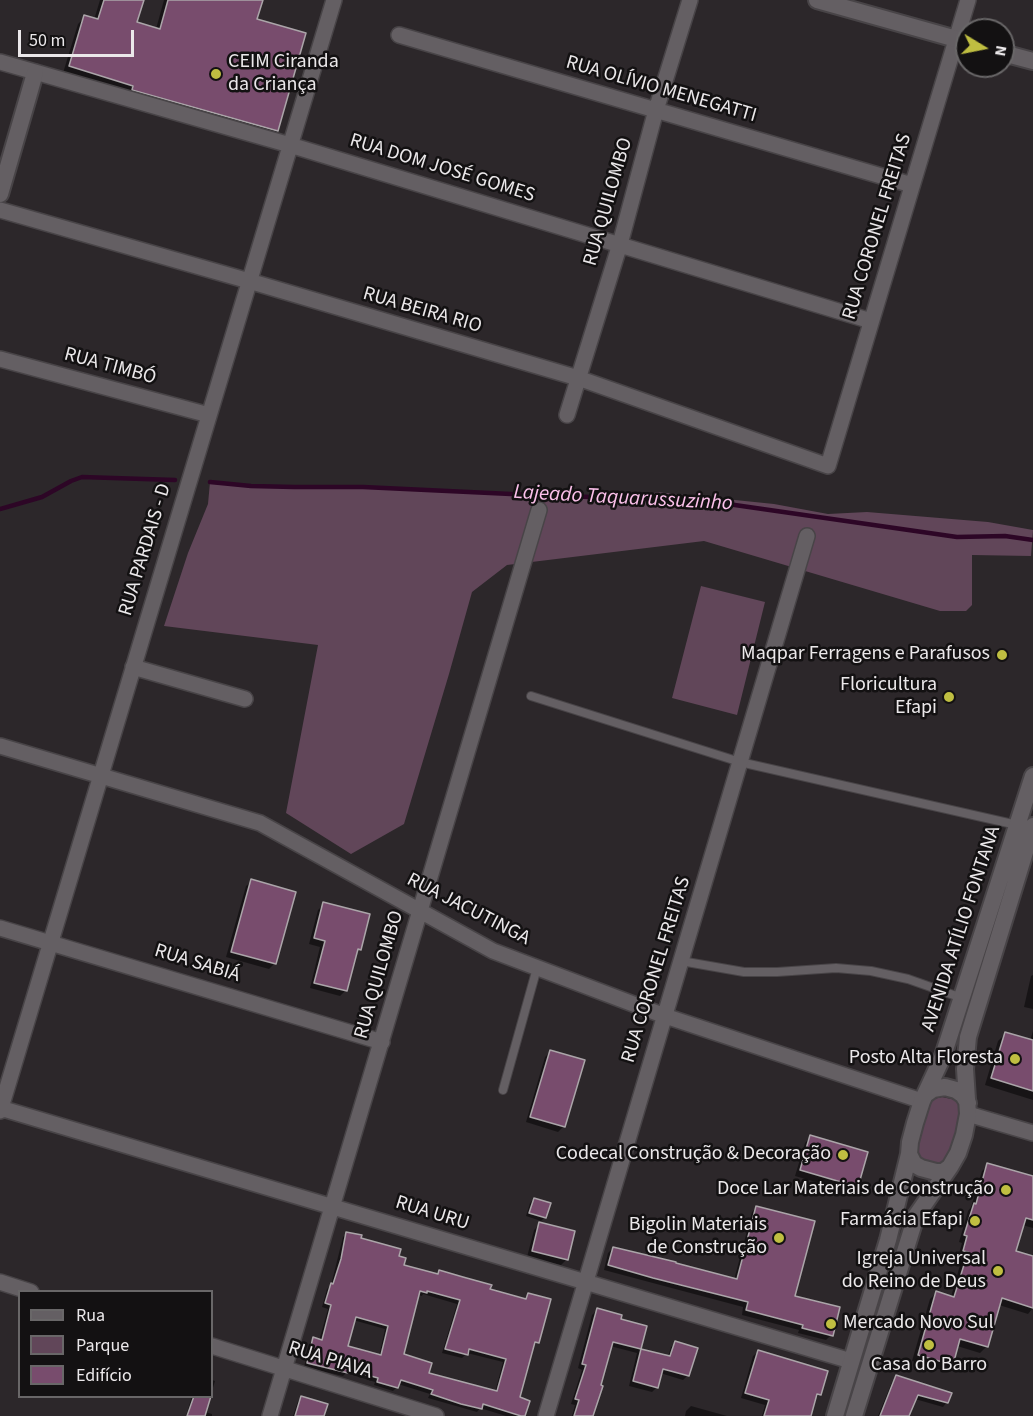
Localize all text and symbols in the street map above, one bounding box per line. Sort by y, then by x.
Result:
scale bar [21,18,136,56]
north arrow [955,18,1015,78]
text: 50 m [29,28,65,53]
text: N [989,44,1013,58]
place label: CEIM Ciranda da Criança [228,51,339,98]
street label: RUA OLÍVIO MENEGATTI [563,51,759,129]
marker: CEIM Ciranda da Criança [209,67,223,81]
street label: RUA DOM JOSÉ GOMES [346,129,538,209]
street label: RUA CORONEL FREITAS [838,131,918,323]
street label: RUA QUILOMBO [579,135,639,269]
street label: RUA BEIRA RIO [360,283,484,339]
street label: RUA TIMBÓ [61,343,159,391]
street label: RUA PARDAIS - D [115,481,177,619]
water label: Lajeado Taquarussuzinho [513,481,733,517]
place label: Maqpar Ferragens e Parafusos [741,643,990,667]
marker: Maqpar Ferragens e Parafusos [995,648,1009,662]
place label: Floricultura Efapi [840,674,937,721]
marker: Floricultura Efapi [942,690,956,704]
street label: AVENIDA ATÍLIO FONTANA [917,823,1007,1035]
street label: RUA JACUTINGA [402,869,534,951]
street label: RUA CORONEL FREITAS [617,874,697,1066]
street label: RUA QUILOMBO [350,908,410,1042]
street label: RUA SABIÁ [151,940,243,988]
place label: Posto Alta Floresta [849,1047,1003,1071]
marker: Posto Alta Floresta [1008,1052,1022,1066]
place label: Codecal Construção & Decoração [556,1143,831,1167]
marker: Codecal Construção & Decoração [836,1148,850,1162]
place label: Doce Lar Materiais de Construção [717,1178,994,1202]
marker: Doce Lar Materiais de Construção [999,1183,1013,1197]
street label: RUA URU [392,1191,472,1237]
place label: Farmácia Efapi [840,1209,963,1233]
place label: Bigolin Materiais de Construção [629,1214,767,1261]
marker: Farmácia Efapi [968,1214,982,1228]
marker: Bigolin Materiais de Construção [772,1231,786,1245]
place label: Igreja Universal do Reino de Deus [842,1248,986,1295]
marker: Igreja Universal do Reino de Deus [991,1264,1005,1278]
legend [18,1290,213,1398]
text: Rua [76,1303,105,1328]
place label: Mercado Novo Sul [843,1312,994,1336]
marker: Mercado Novo Sul [824,1317,838,1331]
text: Parque [76,1333,129,1358]
street label: RUA PIAVA [285,1337,375,1385]
marker: Casa do Barro [922,1338,936,1352]
place label: Casa do Barro [871,1354,987,1378]
text: Edifício [76,1363,132,1388]

